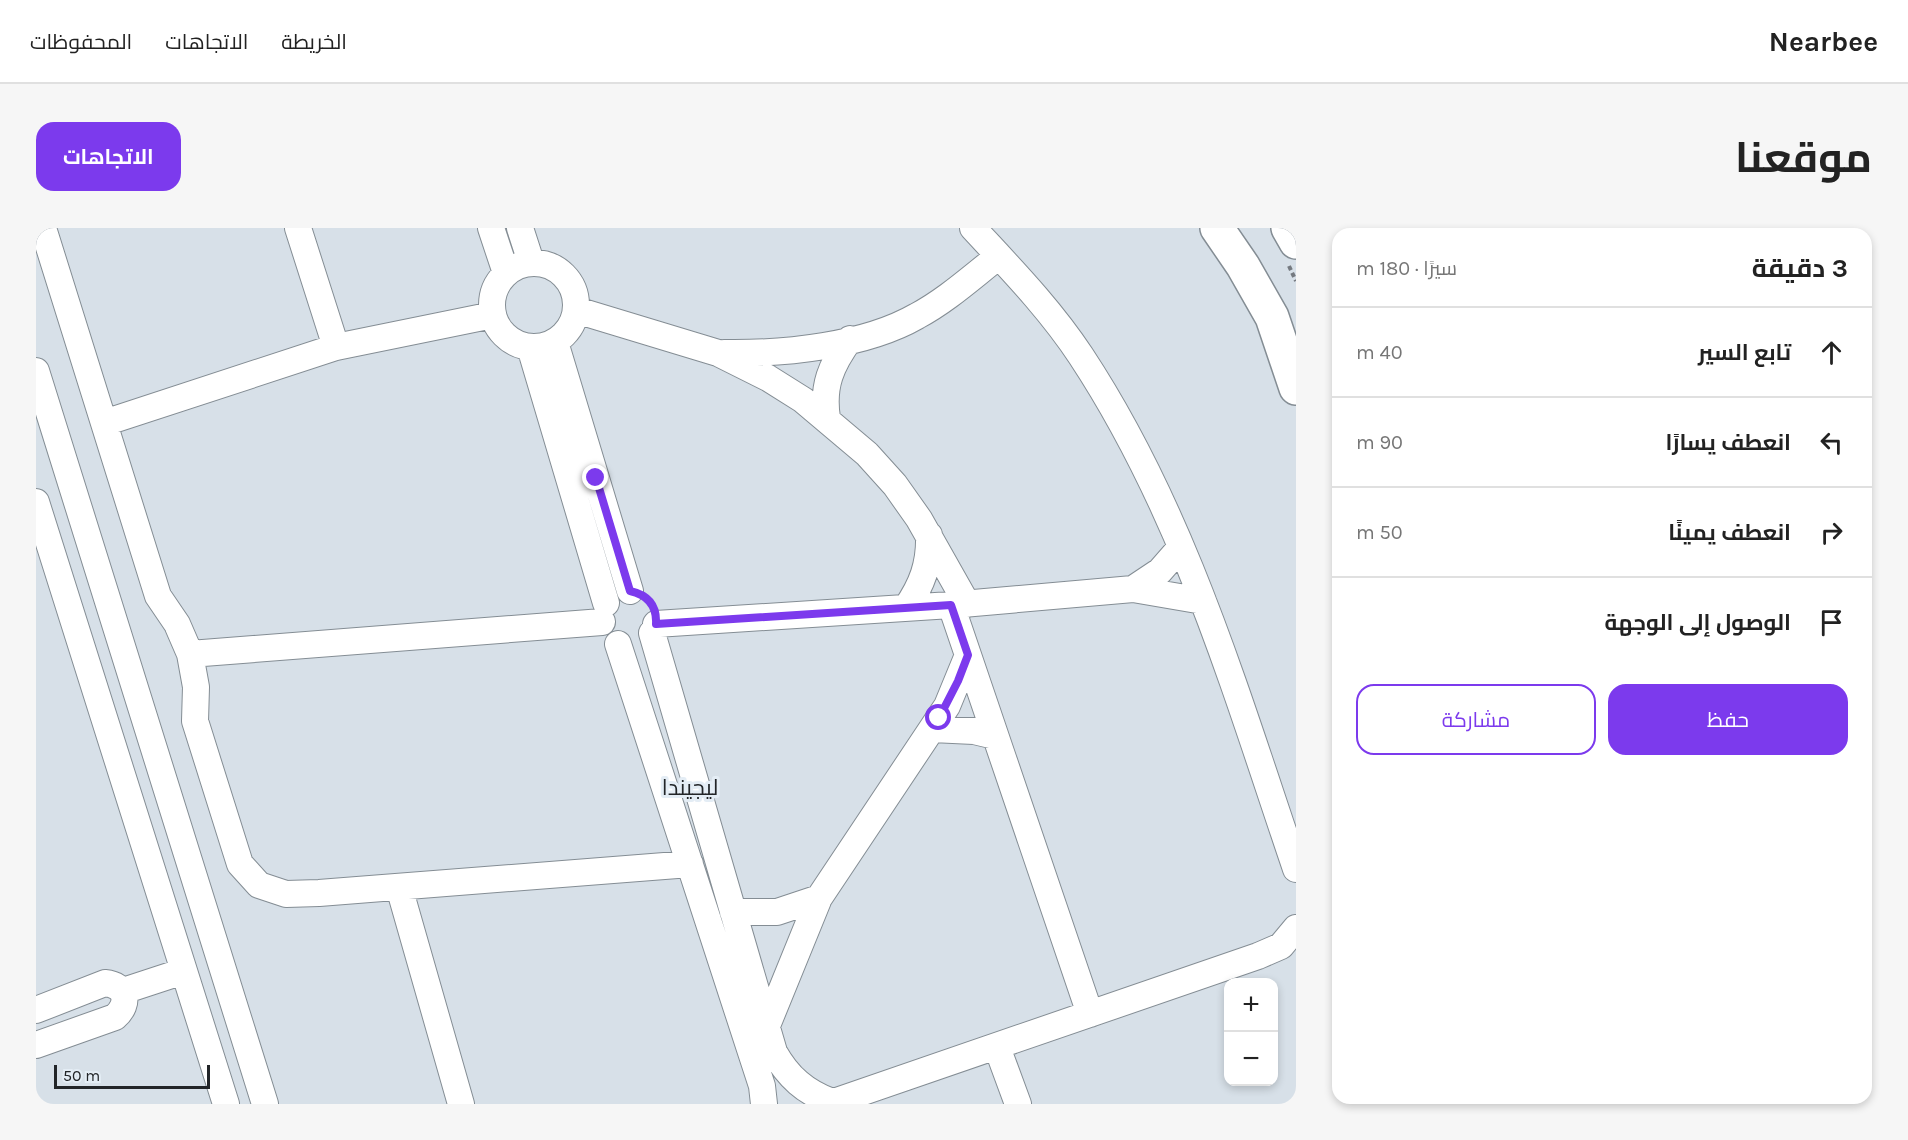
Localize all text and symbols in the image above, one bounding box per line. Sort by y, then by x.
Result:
text: Nearbee [1769,25,1878,58]
text: المحفوظات [30,30,132,54]
text: الاتجاهات [165,30,248,54]
text: الخريطة [281,30,347,54]
button: الاتجاهات [36,122,181,191]
text: موقعنا [1735,133,1872,183]
text: 3 دقيقة [1752,253,1848,284]
text: سيرًا · 180 m [1356,257,1457,280]
icon: ahead [1815,336,1848,369]
text: تابع السير [1698,340,1791,366]
text: 40 m [1356,341,1403,364]
icon: left [1815,426,1848,459]
text: انعطف يسارًا [1665,430,1791,456]
text: 90 m [1356,431,1403,454]
route end [582,464,608,490]
icon: right [1815,516,1848,549]
text: انعطف يمينًا [1668,520,1791,546]
text: 50 m [1356,521,1403,544]
icon: arrive [1815,606,1848,639]
text: الوصول إلى الوجهة [1605,610,1791,636]
button: مشاركة [1356,684,1596,755]
button: حفظ [1608,684,1848,755]
route start [925,704,951,730]
district label: ليجيندا [662,775,718,801]
map controls [1224,978,1278,1086]
button: + [1224,978,1278,1032]
button: − [1224,1032,1278,1086]
scale bar [54,1062,210,1090]
text: 50 m [63,1066,100,1085]

